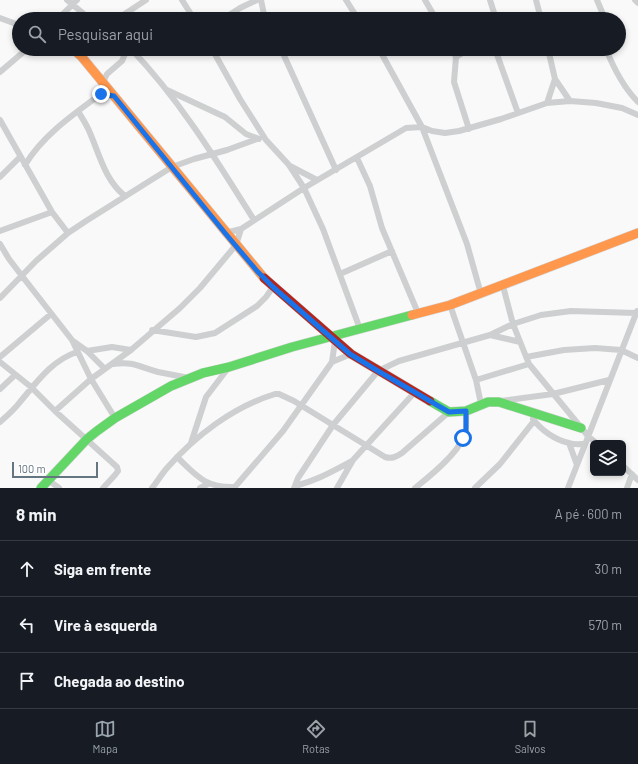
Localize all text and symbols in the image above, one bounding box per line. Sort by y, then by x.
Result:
search box [12,12,626,56]
icon: search [26,23,48,45]
text: Pesquisar aqui [58,25,153,43]
route end [92,85,110,103]
route start [454,429,472,447]
map controls [590,440,626,476]
button: layers [590,440,626,476]
scale bar [12,460,98,479]
text: 100 m [18,462,46,475]
text: 8 min [16,504,56,524]
text: A pé · 600 m [555,506,622,522]
icon: ahead [16,558,38,580]
text: Siga em frente [54,560,151,578]
text: 30 m [595,561,622,577]
icon: left [16,614,38,636]
text: Vire à esquerda [54,616,157,634]
text: 570 m [588,617,622,633]
icon: arrive [16,670,38,692]
text: Chegada ao destino [54,672,185,690]
tab: Mapa [92,718,118,755]
tab: Rotas [302,718,330,755]
tab: Salvos [515,718,546,755]

